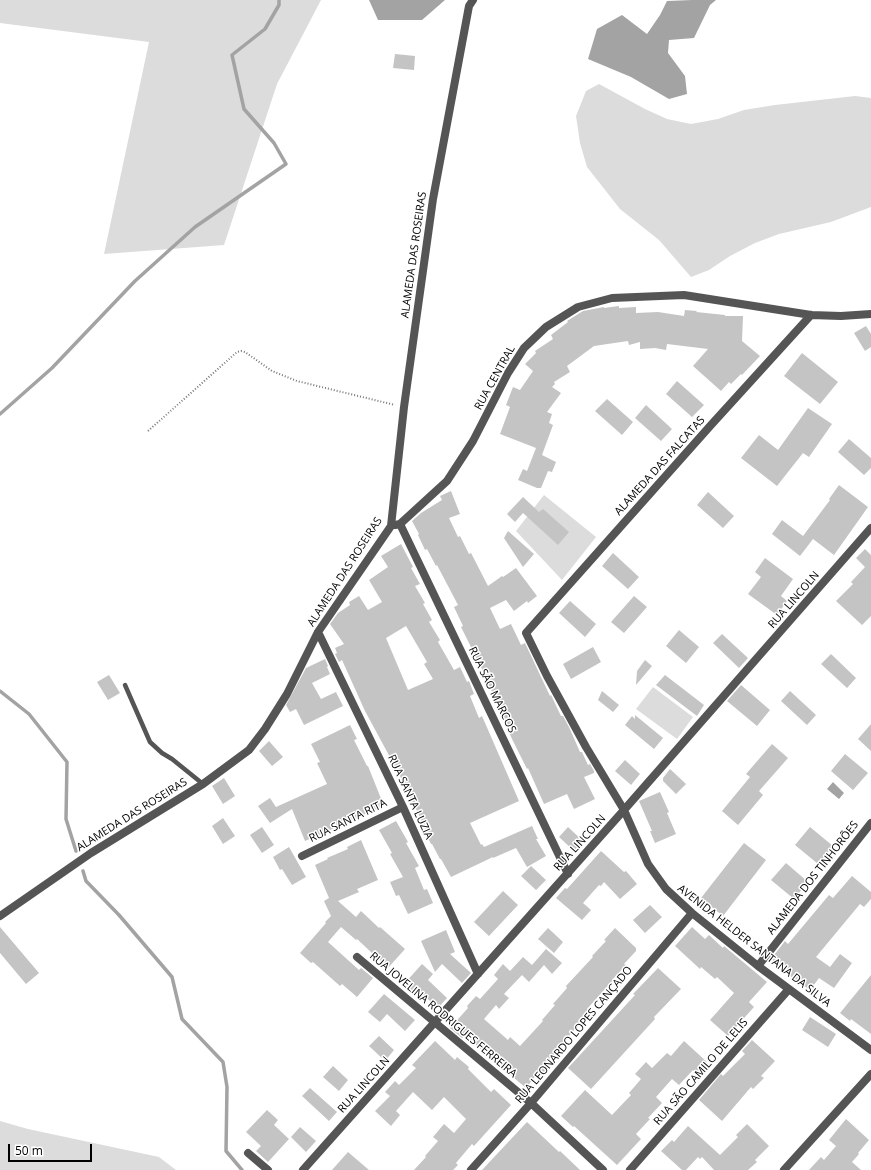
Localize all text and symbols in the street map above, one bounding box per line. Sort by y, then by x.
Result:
street label: ALAMEDA DAS ROSEIRAS [399,191,429,319]
street label: RUA CENTRAL [472,344,518,412]
street label: ALAMEDA DAS FALCATAS [612,414,708,518]
street label: ALAMEDA DAS ROSEIRAS [305,515,385,629]
street label: RUA LINCOLN [766,569,822,631]
street label: RUA SÃO MARCOS [465,645,519,735]
street label: RUA SANTA LUZIA [385,753,435,841]
street label: ALAMEDA DAS ROSEIRAS [74,776,190,854]
street label: RUA SANTA RITA [307,797,389,845]
street label: RUA LINCOLN [551,812,609,874]
street label: ALAMEDA DOS TINHORÕES [765,819,861,937]
street label: AVENIDA HELDER SANTANA DA SILVA [675,882,833,1010]
street label: RUA JOVELINA RODRIGUES FERREIRA [367,949,519,1081]
street label: RUA LEONARDO LOPES CANÇADO [513,964,635,1106]
street label: RUA SÃO CAMILO DE LELIS [651,1016,751,1128]
street label: RUA LINCOLN [335,1054,393,1116]
scale bar [10,1136,94,1162]
text: 50 m [15,1142,43,1159]

